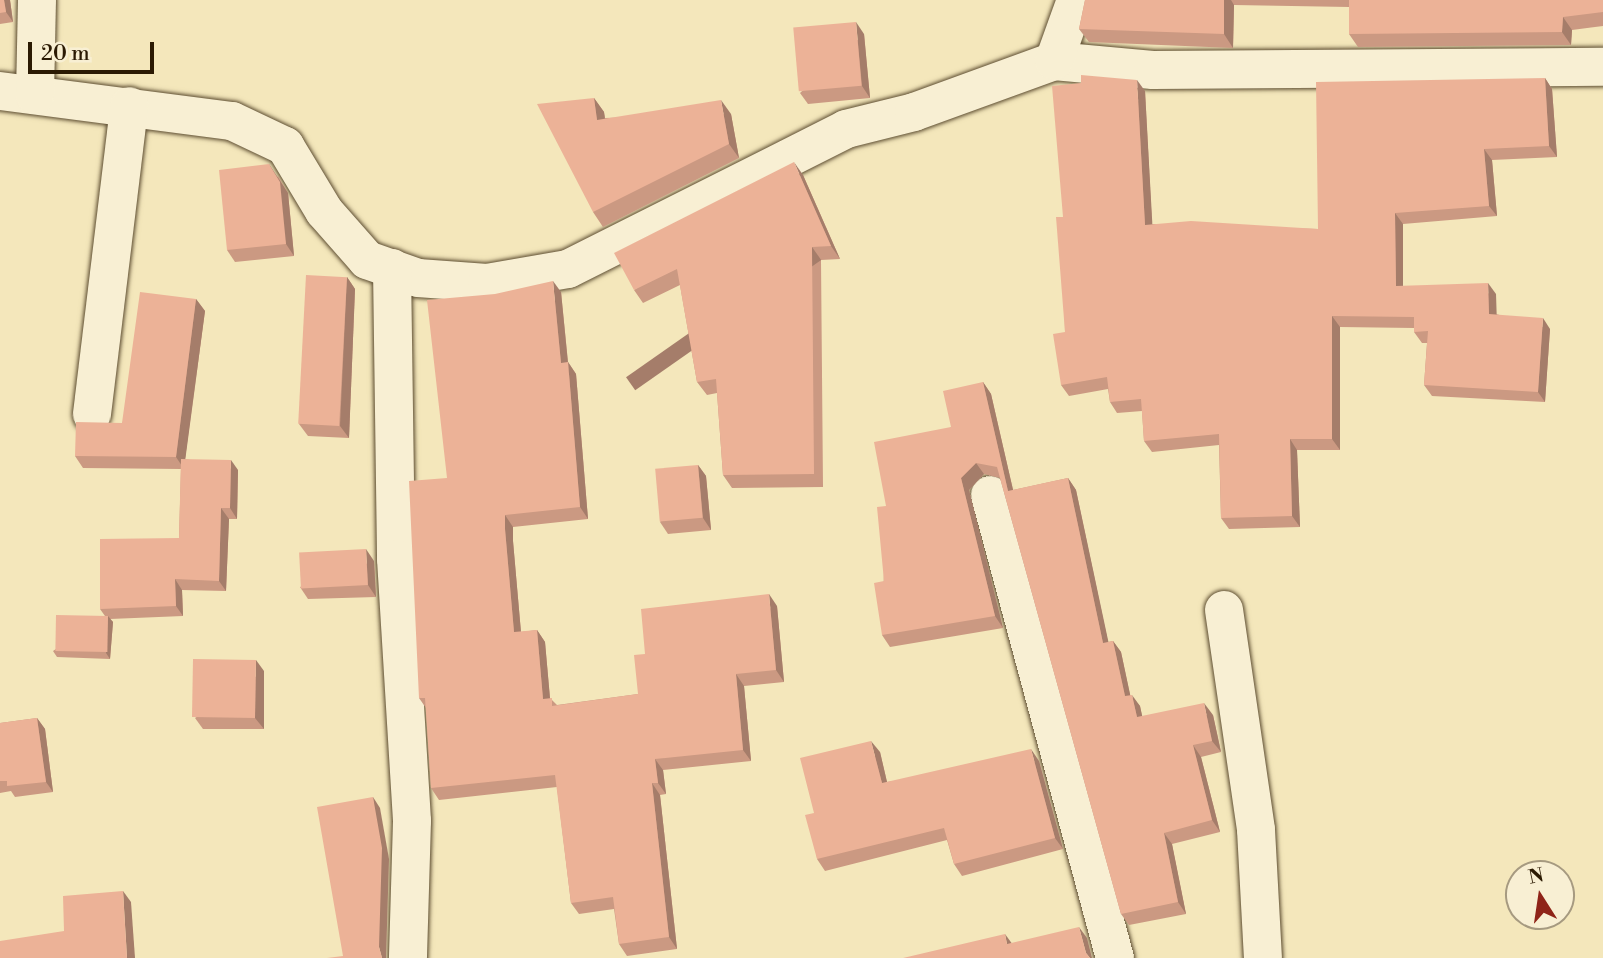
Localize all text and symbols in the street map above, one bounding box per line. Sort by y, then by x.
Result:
scale bar [32,28,158,72]
text: 20 m [41,41,90,67]
north arrow [1505,860,1575,930]
text: N [1526,863,1546,890]

